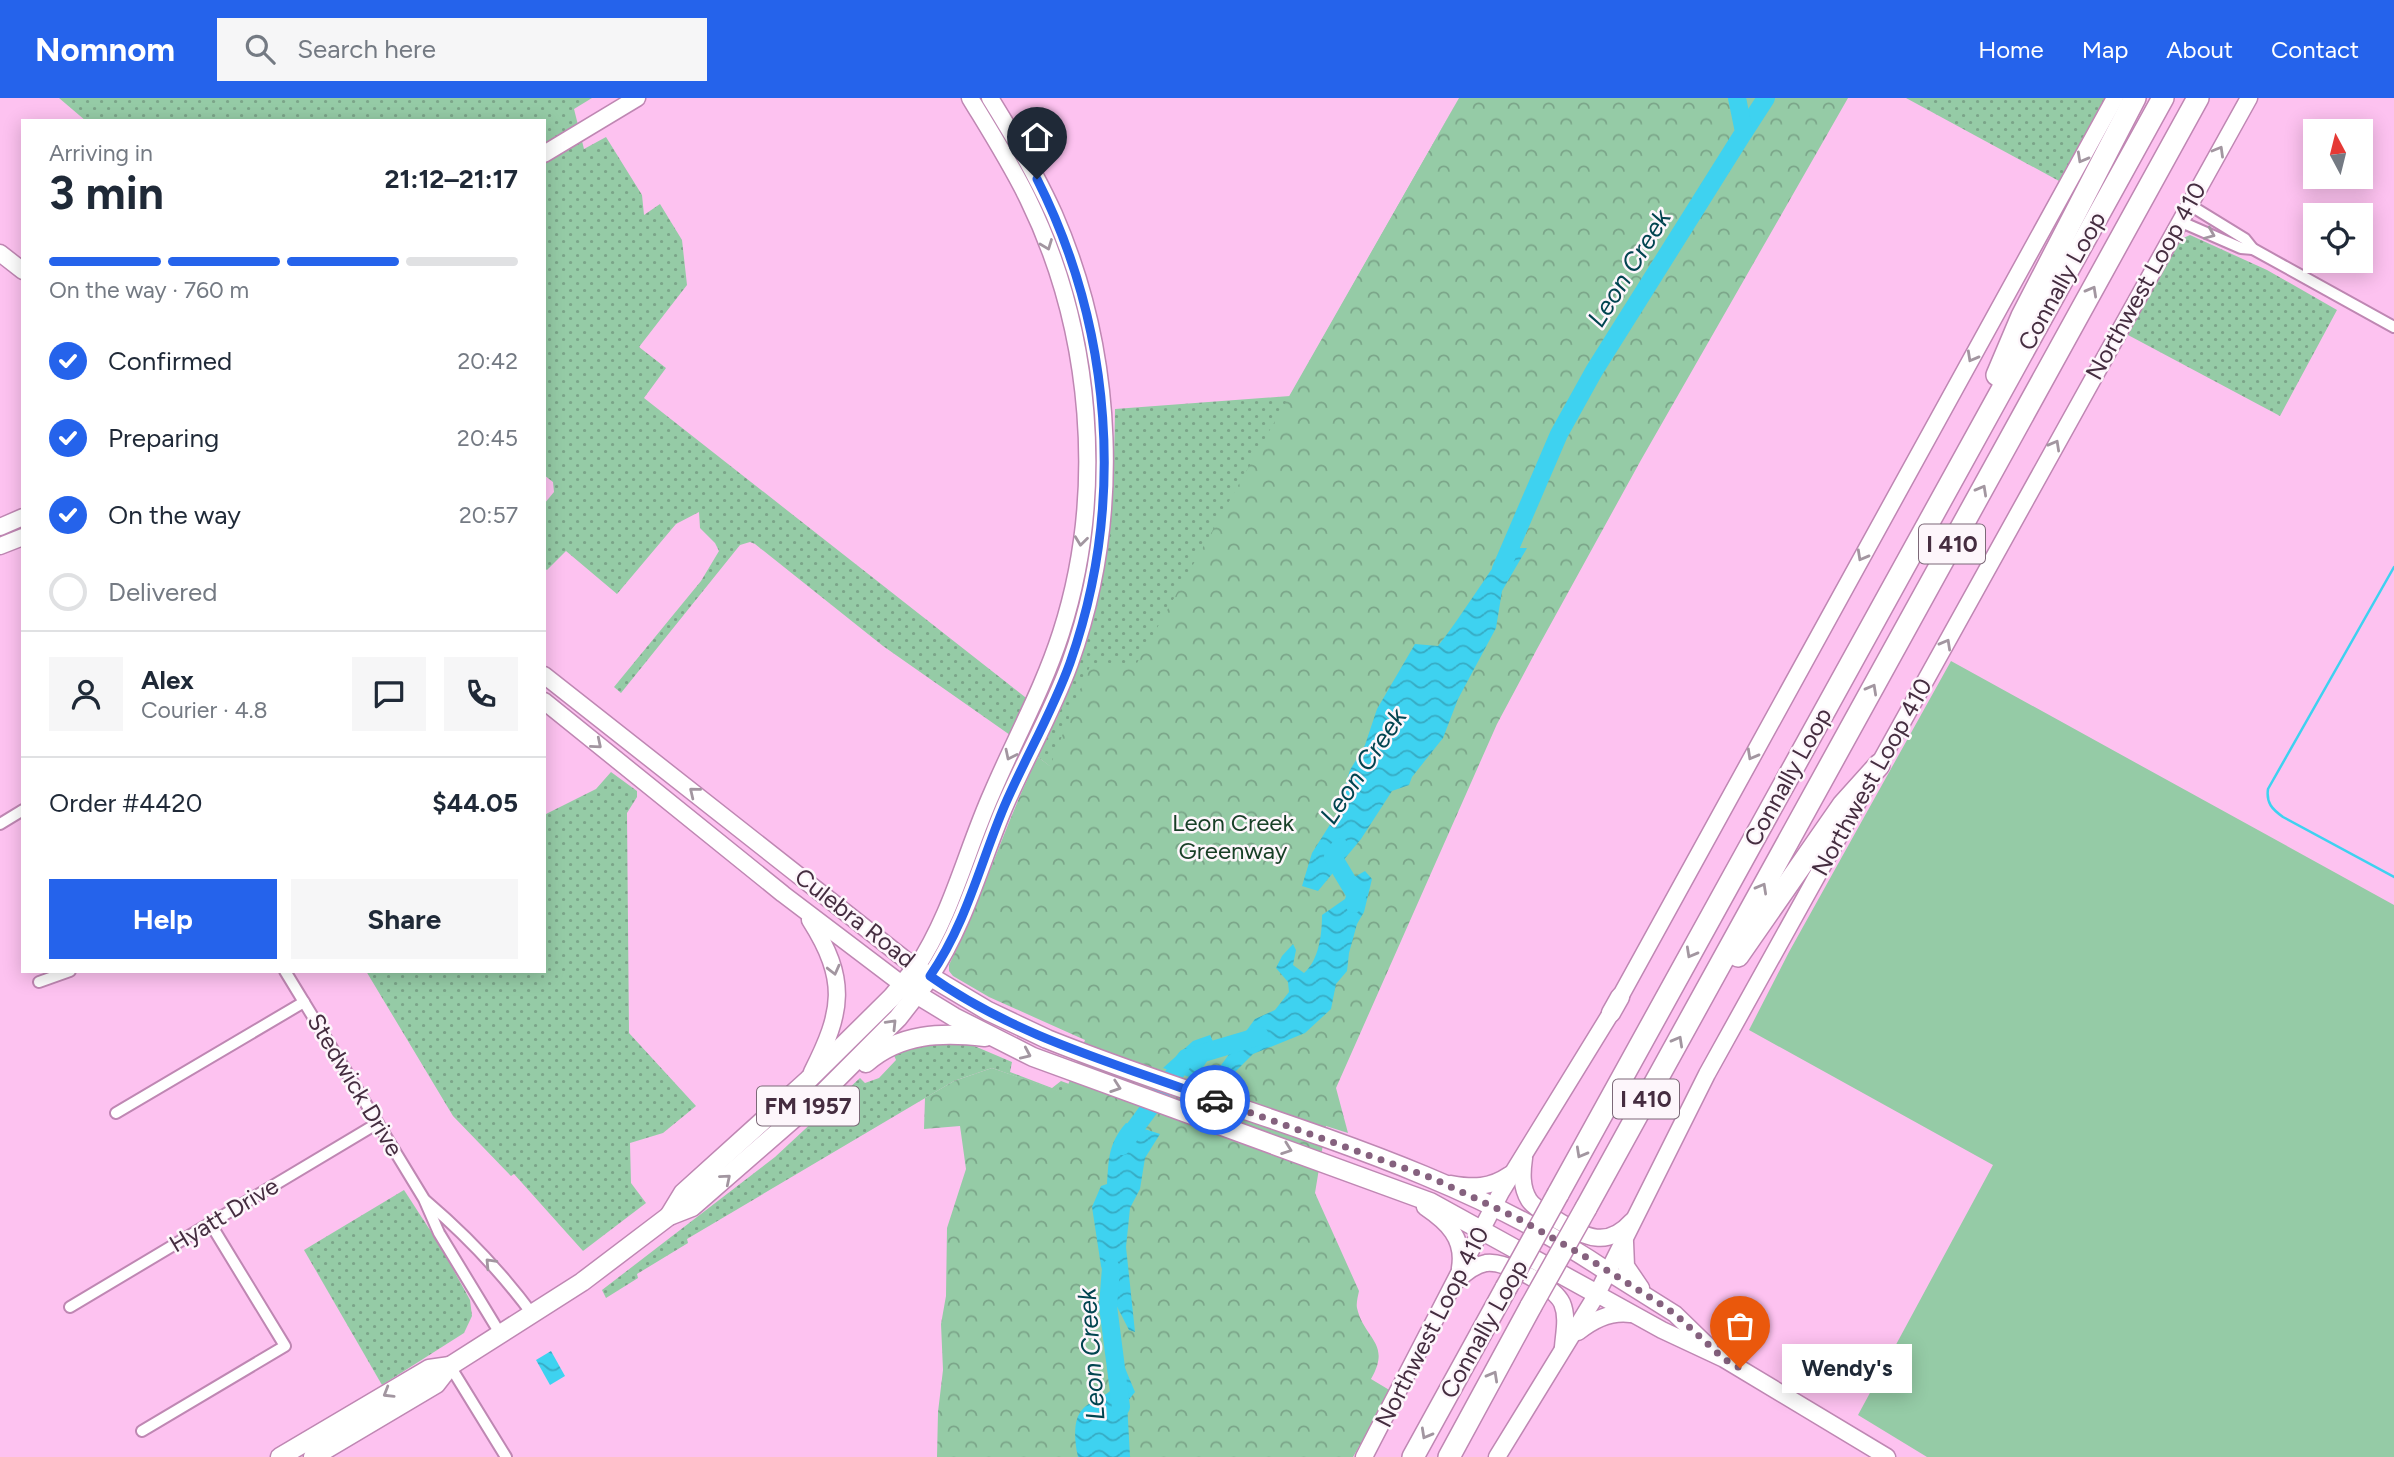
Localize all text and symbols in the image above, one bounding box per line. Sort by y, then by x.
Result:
search box [217,18,707,81]
text: Nomnom [35,30,175,69]
icon: search [241,30,279,68]
text: Search here [297,33,436,65]
text: Home [1978,35,2044,64]
text: Map [2082,35,2128,64]
text: About [2166,35,2233,64]
text: Contact [2271,35,2359,64]
pin [1007,107,1067,179]
icon: home [1018,118,1056,156]
north arrow [2303,119,2373,189]
map controls [2303,119,2373,273]
text: Arriving in [49,139,153,167]
one-way arrow [2211,146,2224,159]
one-way arrow [2077,150,2090,163]
text: 21:12–21:17 [385,163,518,195]
text: 3 min [49,165,164,221]
street label: Northwest Loop 410 [2079,177,2212,385]
water label: Leon Creek [1580,202,1678,333]
button: locate [2303,203,2373,273]
street label: Connally Loop [2012,206,2112,355]
one-way arrow [2203,226,2215,240]
one-way arrow [1038,239,1052,251]
text: On the way · 760 m [49,276,249,304]
one-way arrow [2084,285,2097,298]
icon: check [49,342,87,380]
text: Confirmed [108,345,232,377]
text: 20:42 [457,347,518,375]
one-way arrow [1967,350,1980,362]
icon: check [49,419,87,457]
text: Preparing [108,422,219,454]
text: 20:45 [457,424,518,452]
one-way arrow [2047,439,2061,452]
one-way arrow [1974,485,1987,497]
icon: check [49,496,87,534]
text: On the way [108,499,241,531]
text: 20:57 [459,501,518,529]
road number: I 410 [1919,524,1985,564]
one-way arrow [1074,535,1089,547]
one-way arrow [1857,549,1870,561]
text: Delivered [108,576,217,608]
one-way arrow [1937,638,1951,651]
button: person [49,657,123,731]
button: chat [352,657,426,731]
button: phone [444,657,518,731]
text: Alex [141,664,194,696]
street label: Northwest Loop 410 [1805,673,1938,881]
one-way arrow [1864,684,1877,696]
text: Courier · 4.8 [141,696,268,724]
water label: Leon Creek [1313,701,1414,830]
street label: Connally Loop [1738,702,1838,851]
one-way arrow [589,736,602,748]
one-way arrow [1004,748,1018,760]
one-way arrow [1747,748,1760,760]
text: Order #4420 [49,787,202,819]
text: $44.05 [432,787,518,819]
one-way arrow [689,787,701,800]
park label: Leon Creek Greenway [1172,808,1294,865]
street label: Culebra Road [789,862,921,974]
button: Help [49,879,277,959]
button: Share [291,879,518,959]
one-way arrow [1754,883,1768,895]
one-way arrow [1686,946,1699,959]
one-way arrow [825,964,840,976]
street label: Stedwick Drive [301,1008,409,1161]
one-way arrow [883,1019,896,1032]
one-way arrow [1670,1036,1683,1048]
one-way arrow [1019,1046,1031,1060]
courier [1180,1065,1250,1135]
one-way arrow [1109,1079,1122,1093]
road number: I 410 [1613,1080,1679,1118]
icon: car [1196,1081,1234,1119]
road number: FM 1957 [757,1086,859,1126]
one-way arrow [1280,1141,1292,1155]
one-way arrow [1576,1145,1589,1158]
street label: Hyatt Drive [164,1171,284,1258]
one-way arrow [717,1175,730,1187]
street label: Northwest Loop 410 [1368,1222,1495,1432]
street label: Connally Loop [1434,1254,1534,1403]
one-way arrow [485,1258,498,1271]
water label: Leon Creek [1070,1285,1112,1421]
pin [1710,1296,1770,1368]
icon: bag [1721,1307,1759,1345]
callout: Wendy's [1782,1344,1912,1392]
text: Wendy's [1802,1354,1892,1382]
one-way arrow [1485,1370,1498,1383]
one-way arrow [383,1384,396,1397]
one-way arrow [1421,1426,1434,1439]

